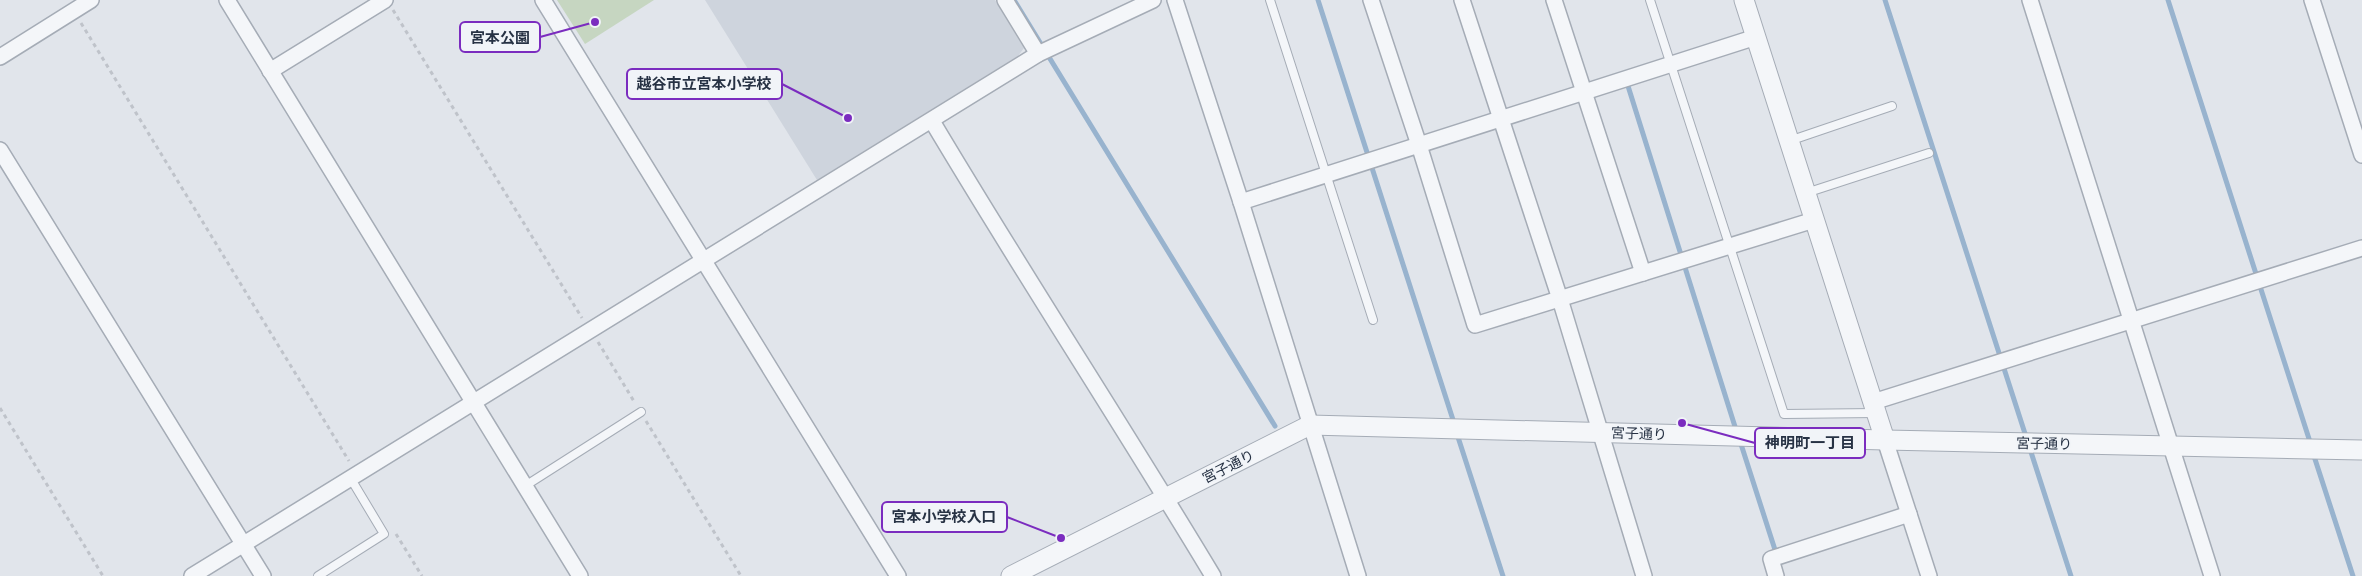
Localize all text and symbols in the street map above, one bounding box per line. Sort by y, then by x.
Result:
callout: 宮本公園 [460,22,540,52]
text: 宮本公園 [470,28,530,47]
callout: 越谷市立宮本小学校 [627,69,782,99]
text: 越谷市立宮本小学校 [636,74,772,93]
street label: 宮子通り [1611,424,1667,442]
callout: 神明町一丁目 [1755,428,1865,458]
text: 神明町一丁目 [1764,433,1855,452]
street label: 宮子通り [2016,434,2072,452]
street label: 宮子通り [1199,446,1257,486]
callout: 宮本小学校入口 [882,502,1007,532]
text: 宮本小学校入口 [891,507,997,526]

